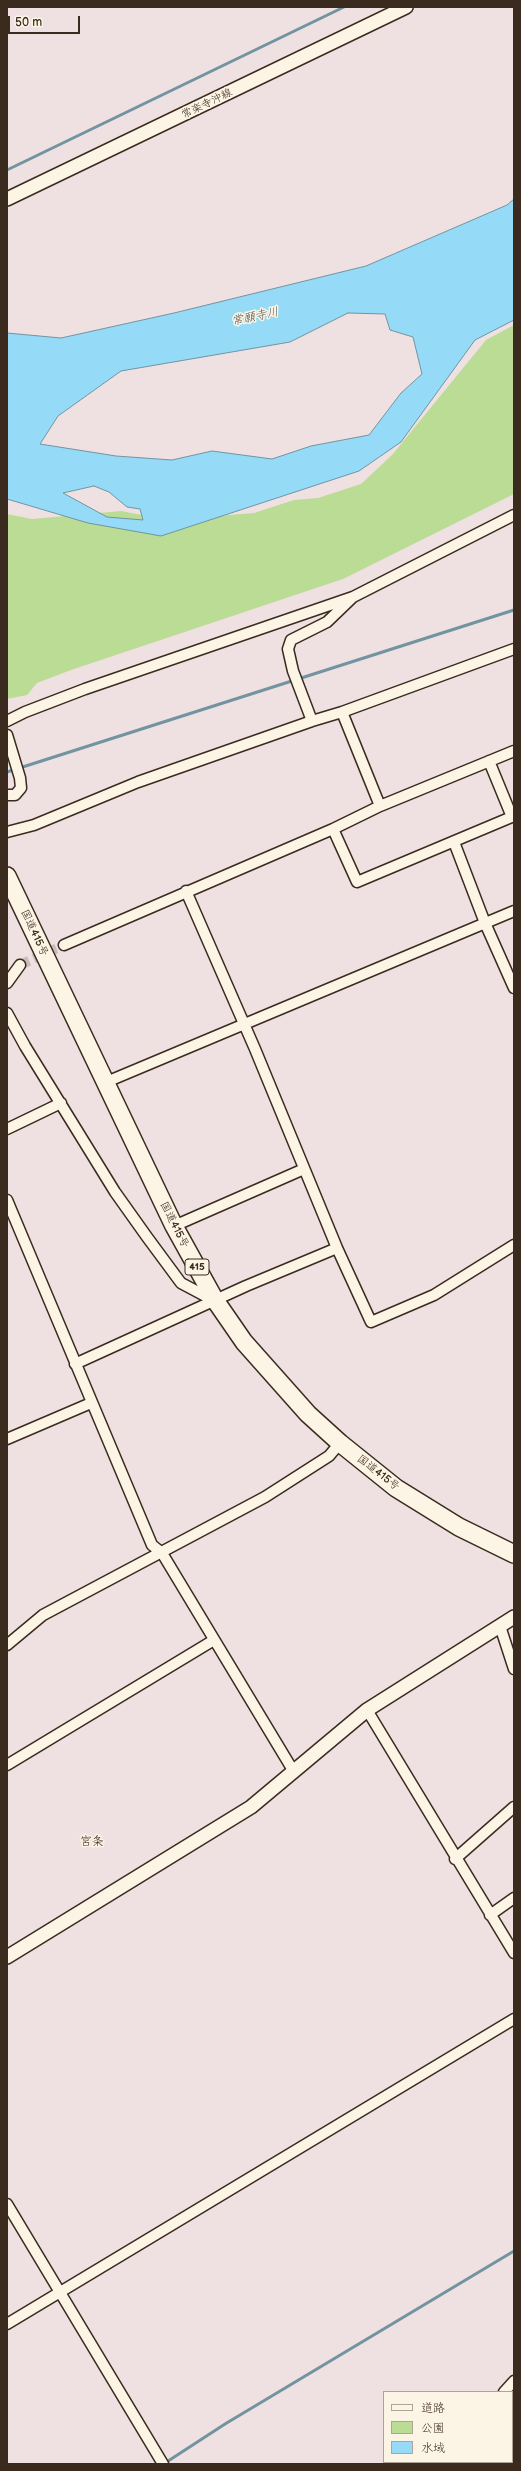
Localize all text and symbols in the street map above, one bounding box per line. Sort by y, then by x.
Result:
scale bar [10,8,82,34]
text: 50 m [15,15,42,30]
street label: 常楽寺沖線 [179,86,235,122]
water label: 常願寺川 [230,305,280,329]
street label: 国道415号 [17,907,51,959]
street label: 国道415号 [157,1200,191,1250]
road number: 415 [185,1259,209,1275]
street label: 国道415号 [354,1452,402,1494]
district label: 宮条 [80,1835,104,1849]
legend [383,2391,513,2463]
text: 道路 [421,2401,445,2416]
text: 公園 [421,2421,445,2436]
text: 水域 [421,2441,445,2456]

